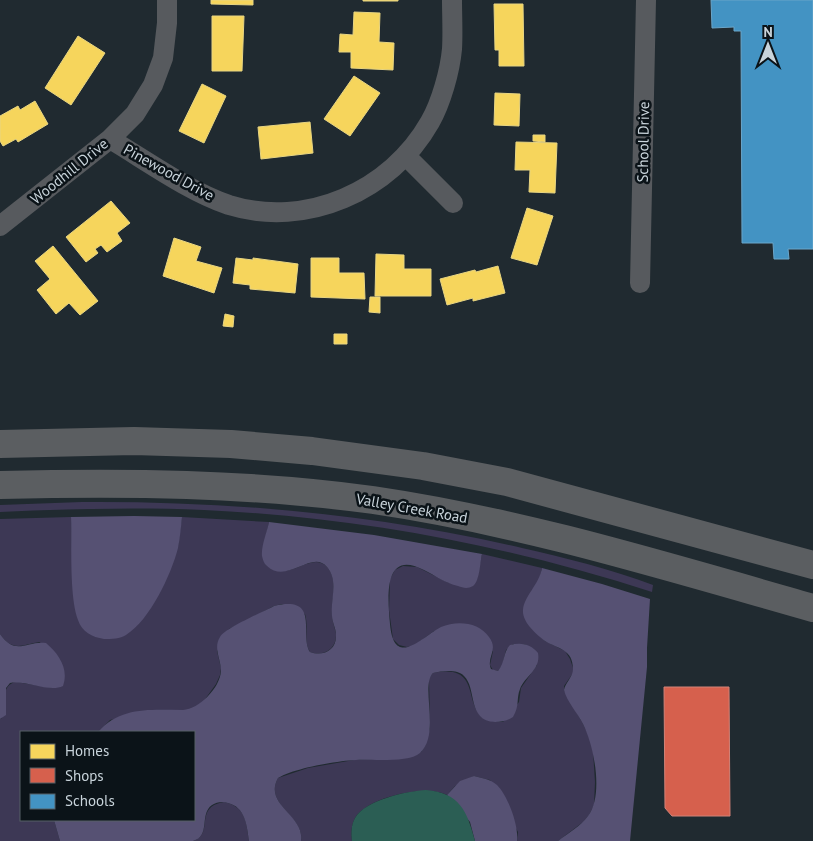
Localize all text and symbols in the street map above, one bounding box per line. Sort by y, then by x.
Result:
north arrow [743,20,793,70]
text: N [763,23,773,41]
street label: School Drive [633,101,653,183]
street label: Woodhill Drive [26,134,112,208]
street label: Pinewood Drive [120,139,218,205]
street label: Valley Creek Road [354,489,469,527]
legend [20,731,195,821]
text: Homes [65,741,109,760]
text: Shops [65,766,104,785]
text: Schools [65,791,115,810]

